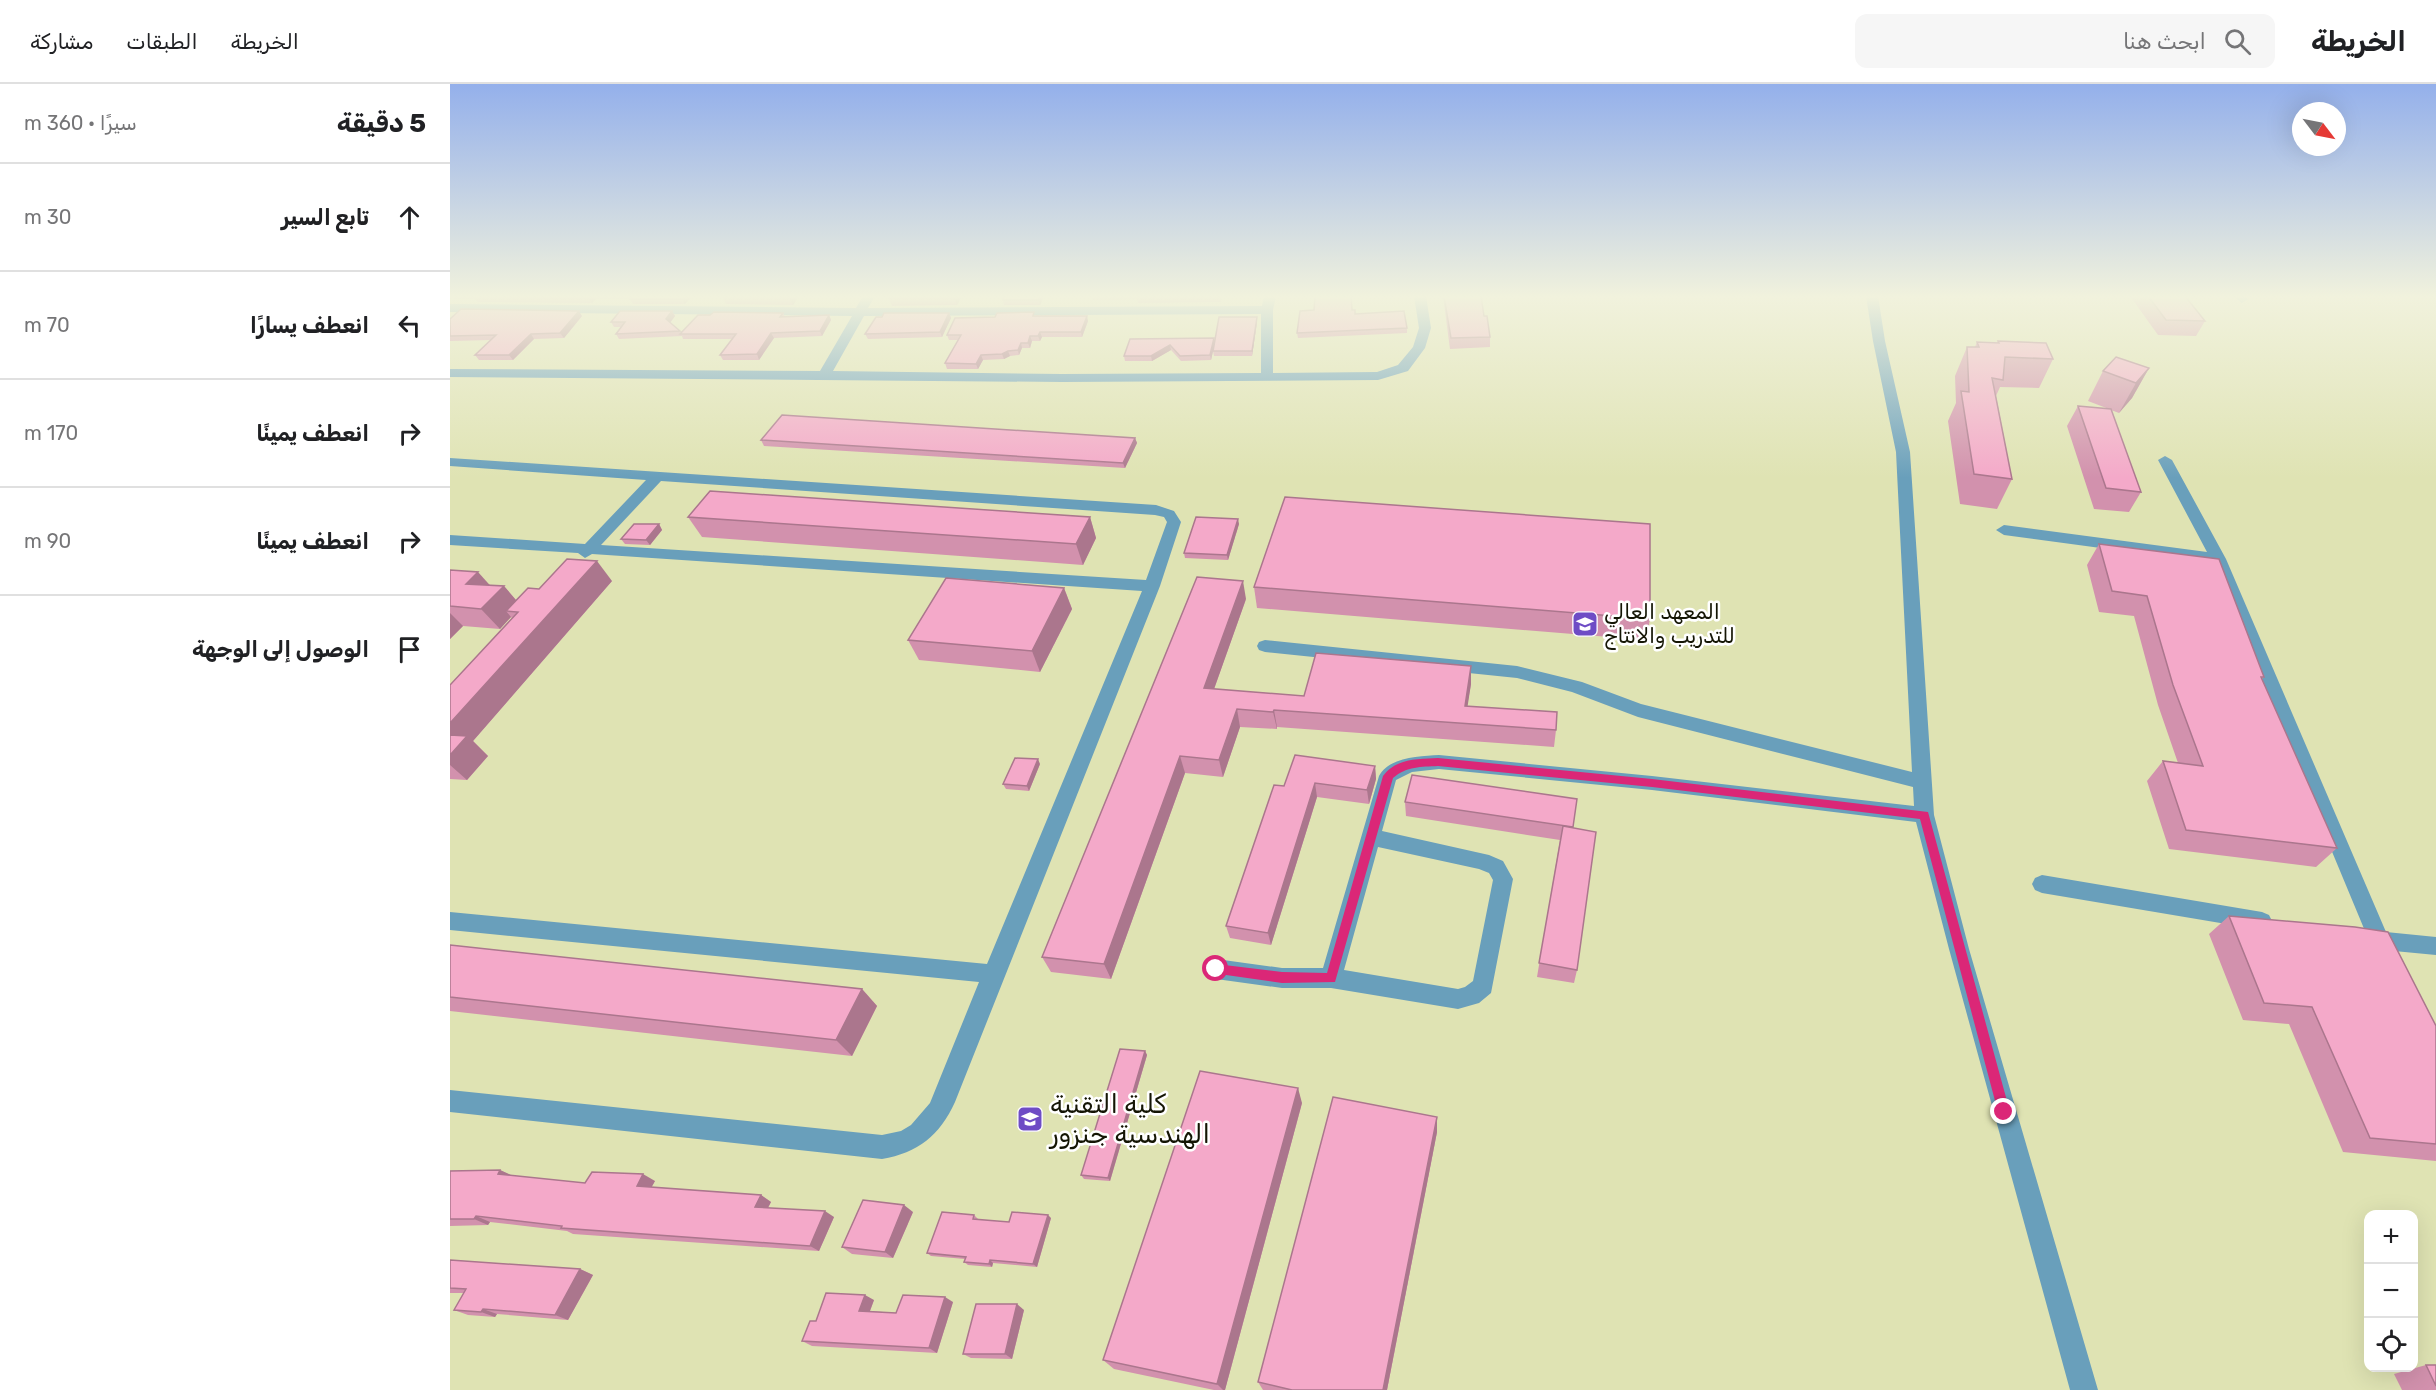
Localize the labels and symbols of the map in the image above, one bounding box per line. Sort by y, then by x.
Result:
north arrow [2292,102,2346,156]
place label: المعهد العالي للتدريب والانتاج [1604,599,1735,650]
school or university icon: المعهد العالي للتدريب والانتاج [1570,609,1600,639]
route start [1202,955,1228,981]
place label: كلية التقنية الهندسية جنزور [1048,1089,1210,1150]
route end [1990,1098,2016,1124]
school or university icon: كلية التقنية الهندسية جنزور [1015,1104,1045,1134]

